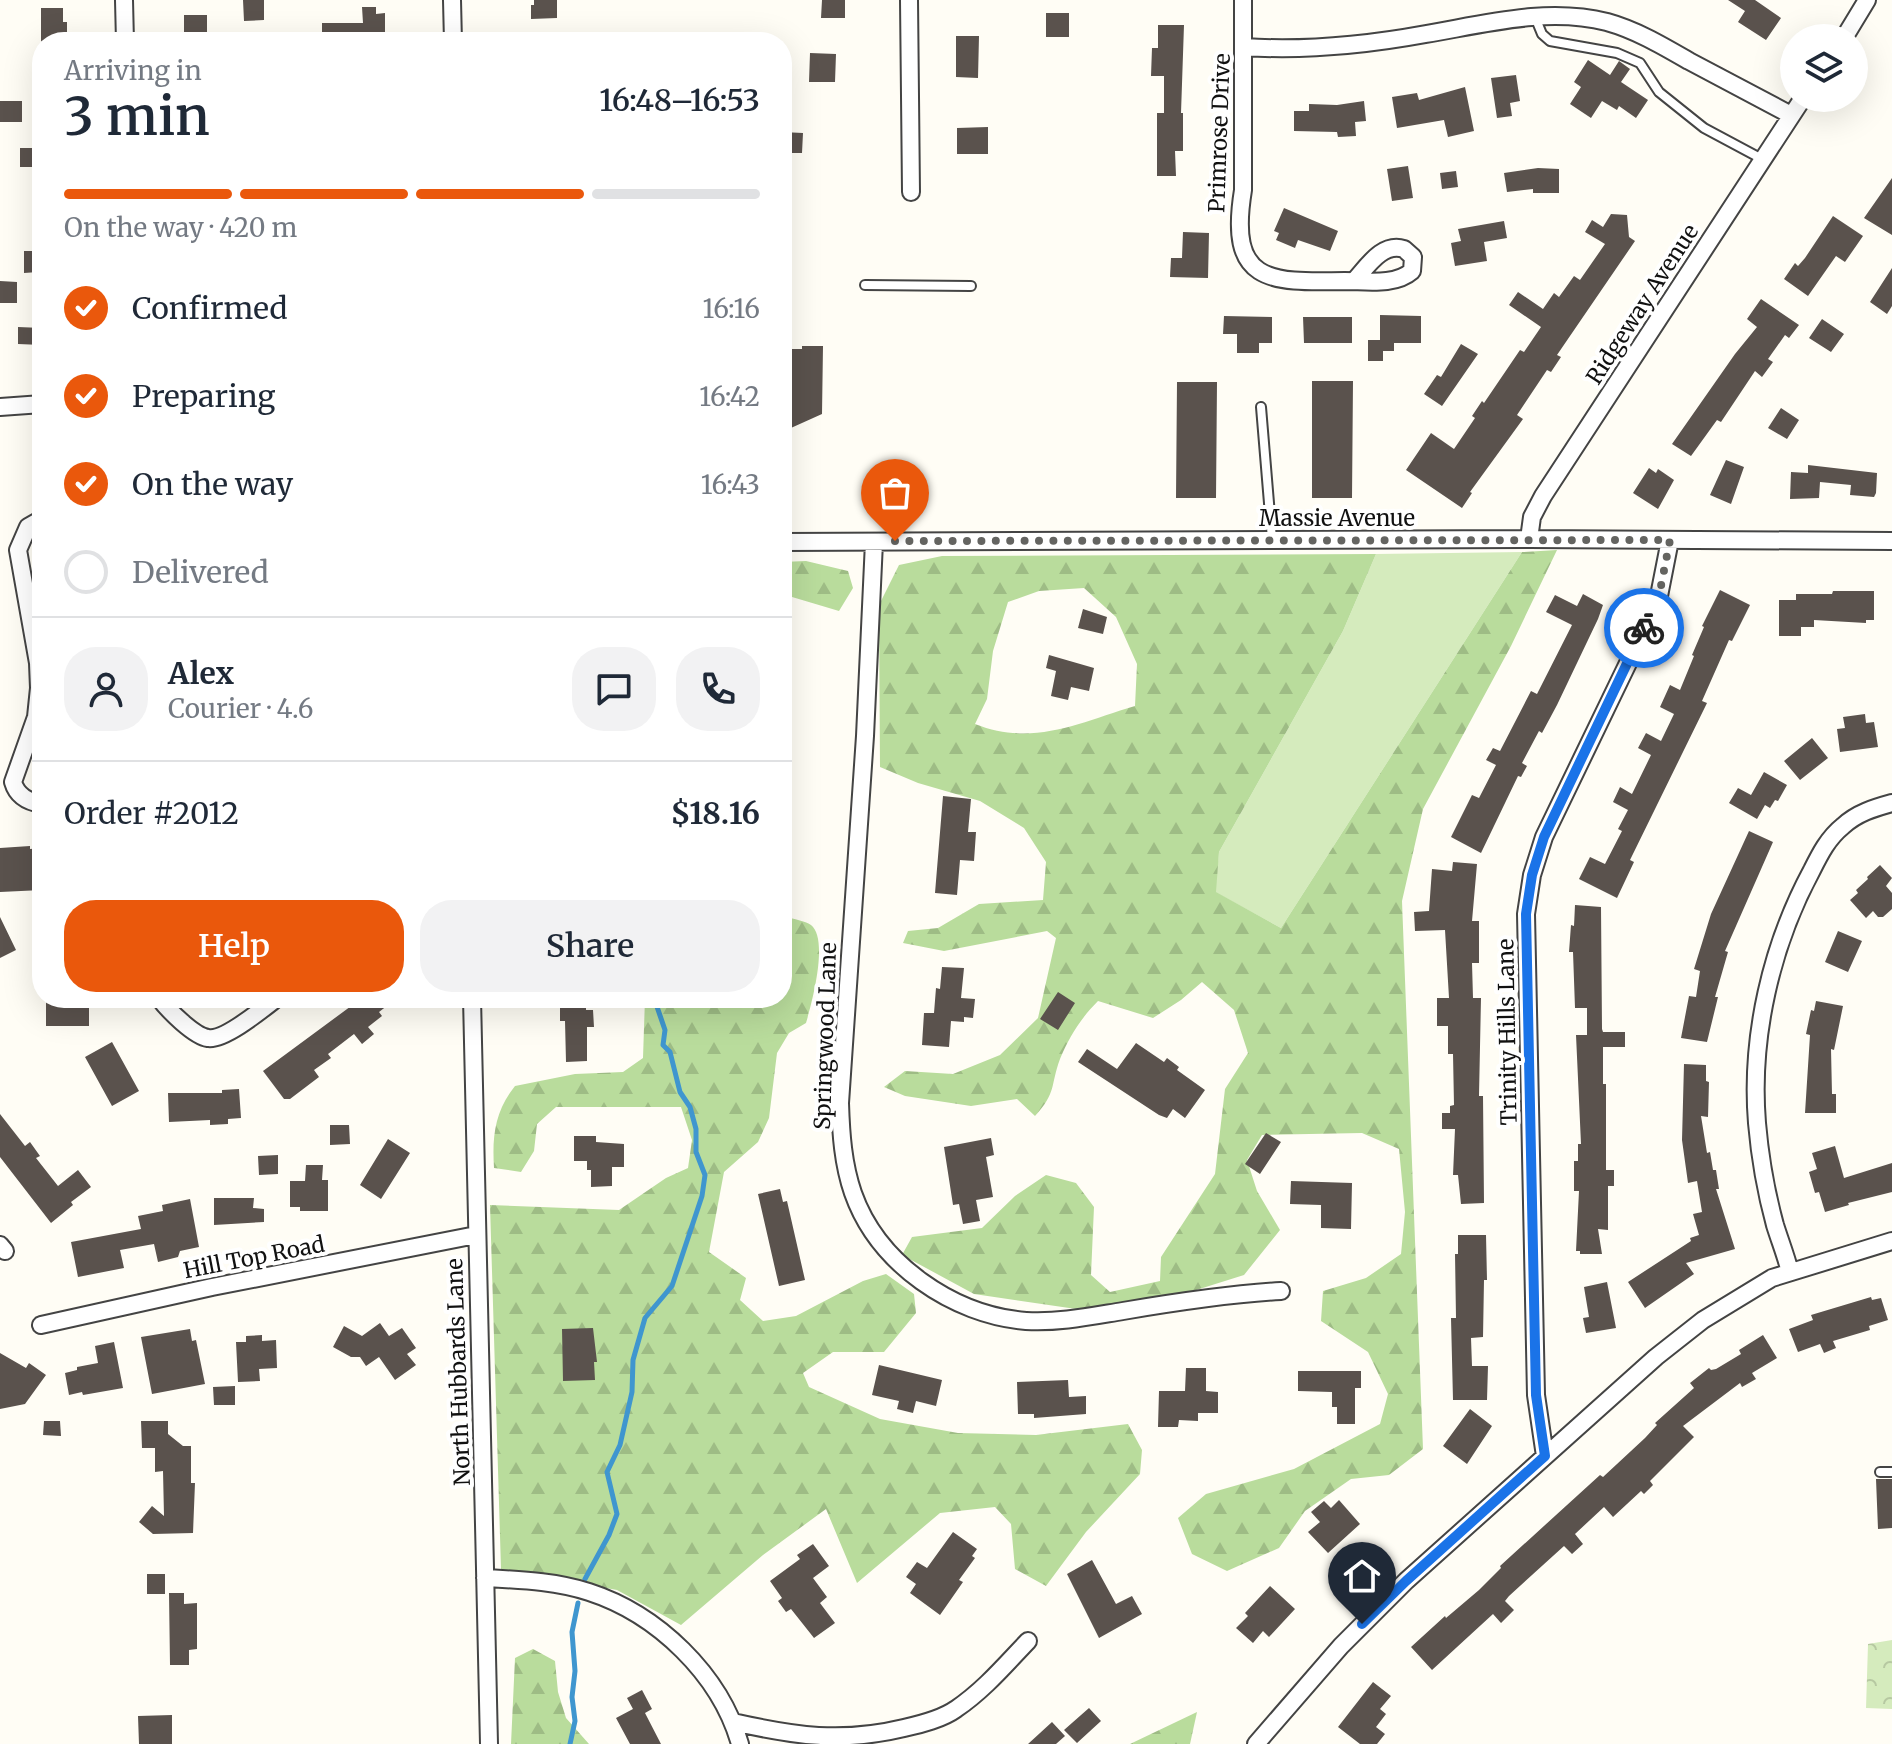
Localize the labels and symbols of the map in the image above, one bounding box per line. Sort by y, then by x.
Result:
street label: Primrose Drive [1202,53,1236,213]
street label: Ridgeway Avenue [1580,219,1704,389]
pin [861,459,929,541]
street label: Massie Avenue [1259,504,1415,532]
courier [1604,588,1684,668]
street label: Trinity Hills Lane [1491,938,1523,1126]
street label: Springwood Lane [808,942,842,1130]
street label: Hill Top Road [181,1230,327,1284]
street label: North Hubbards Lane [440,1258,476,1486]
pin [1328,1542,1396,1624]

